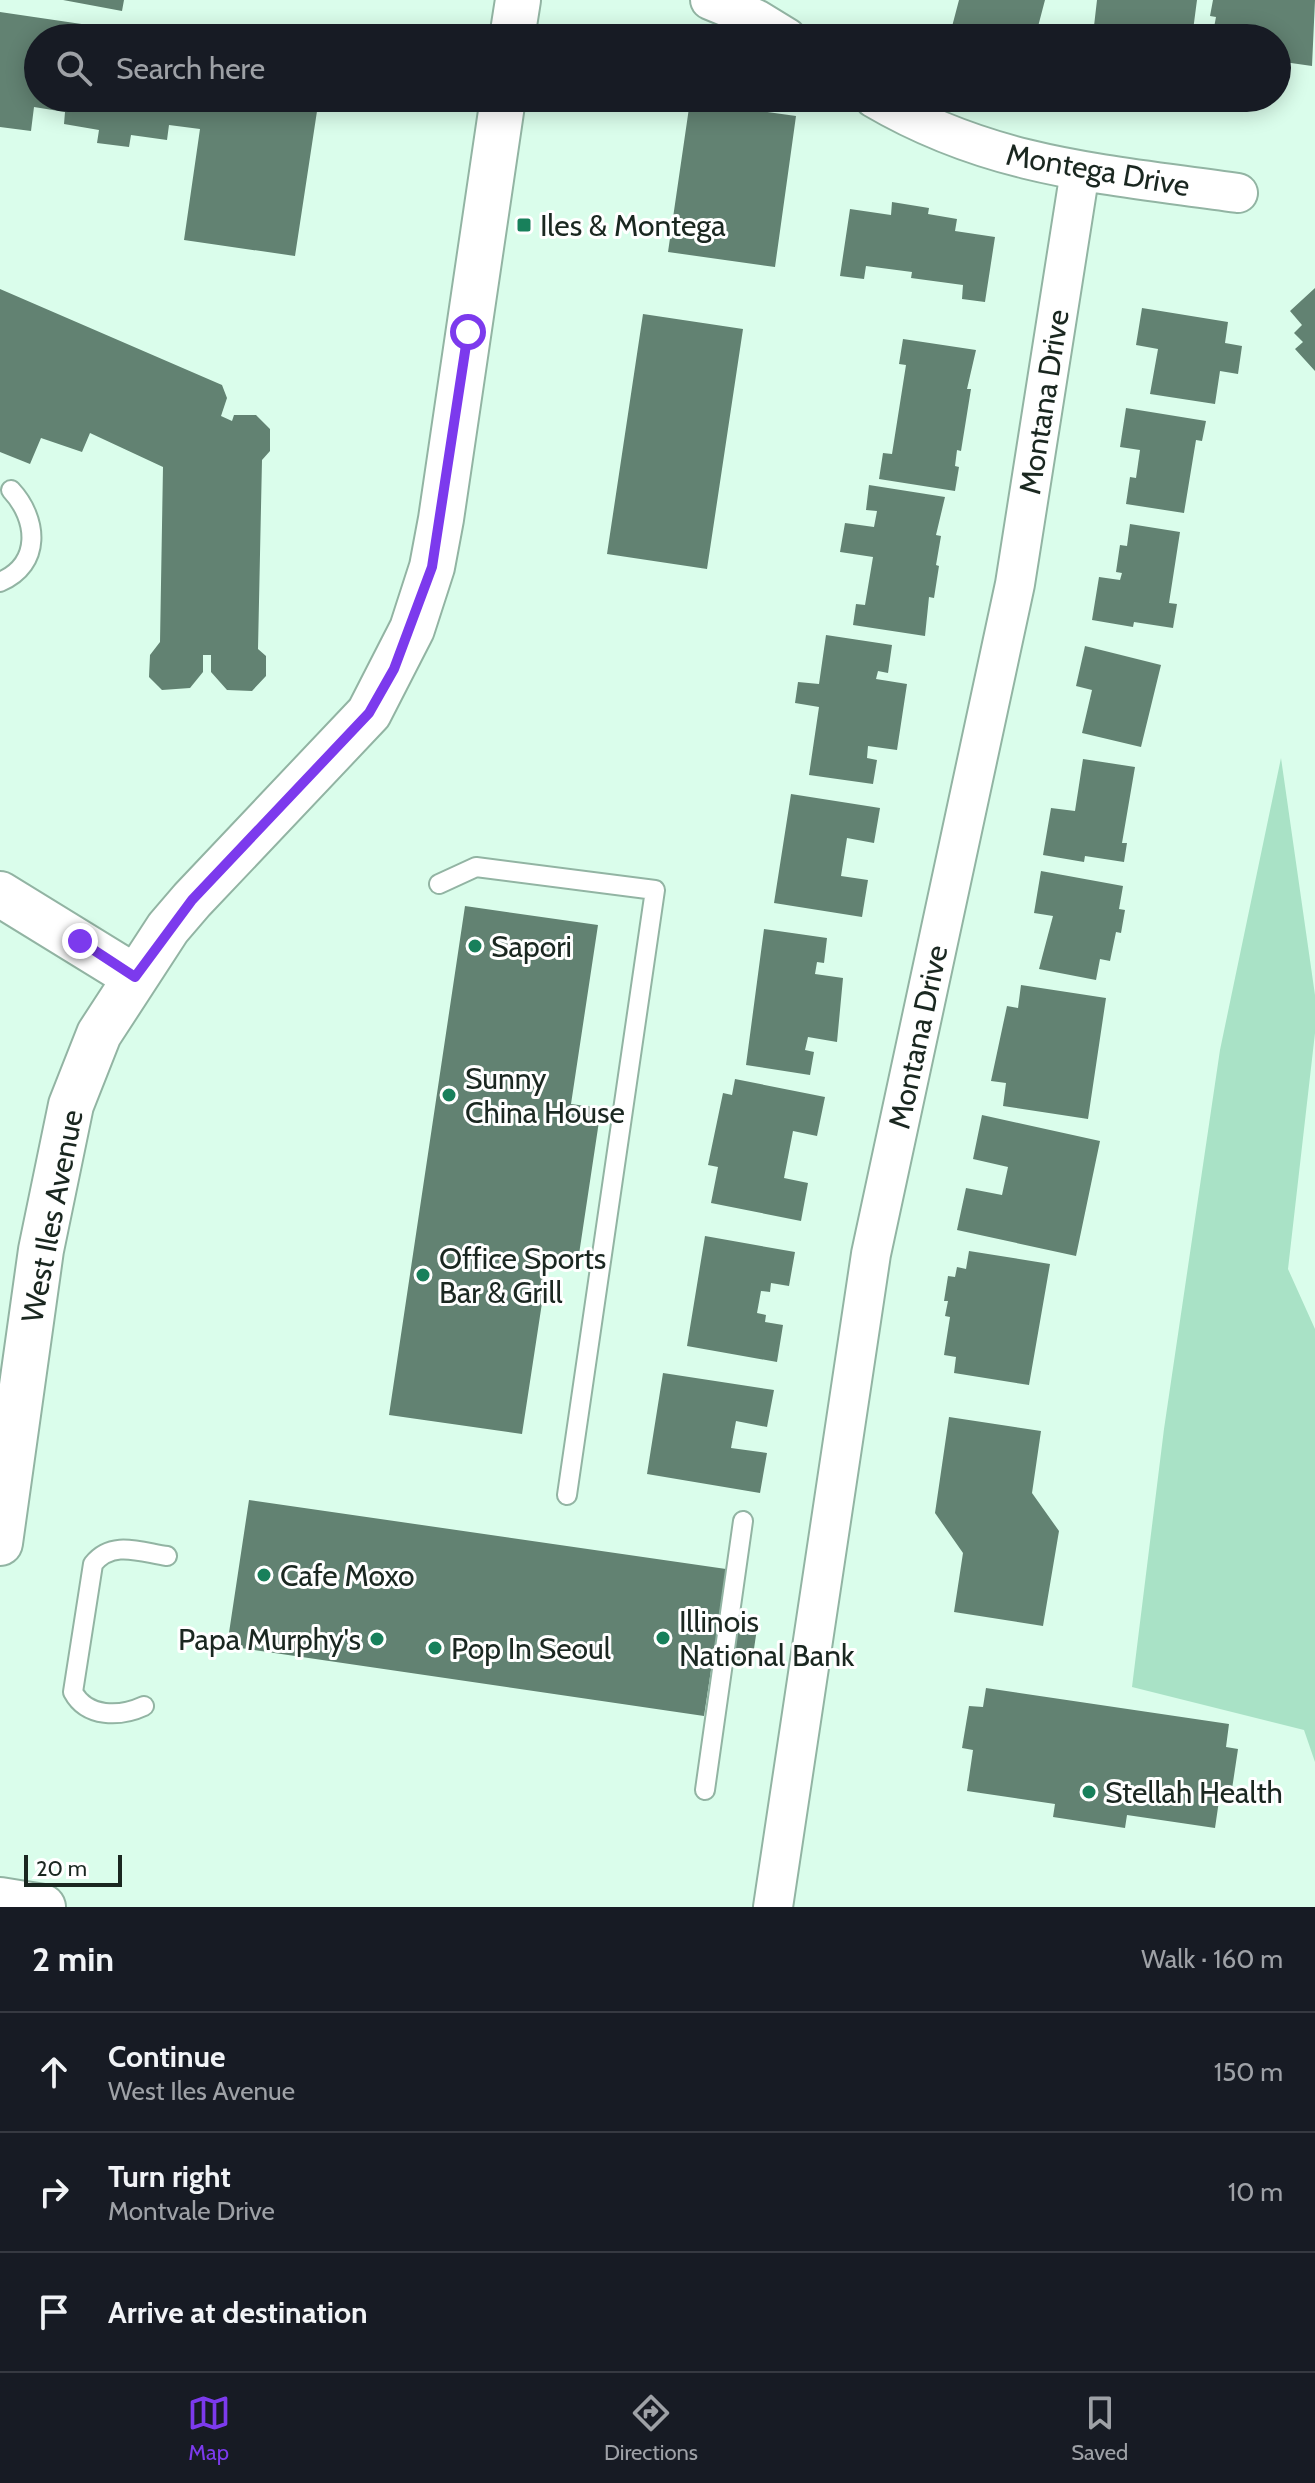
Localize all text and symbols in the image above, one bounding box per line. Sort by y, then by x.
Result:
search box [24,24,1291,112]
icon: search [52,46,96,90]
text: Search here [116,50,265,87]
street label: Montega Drive [1003,136,1193,204]
place label: Iles & Montega [540,207,726,244]
marker: Iles & Montega [515,216,533,234]
street label: Montana Drive [1011,307,1077,497]
route start [450,314,486,350]
route end [62,923,98,959]
place label: Sapori [491,928,572,965]
marker: Sapori [466,937,484,955]
street label: Montana Drive [880,942,956,1132]
place label: Sunny China House [465,1060,625,1131]
marker: Sunny China House [440,1086,458,1104]
street label: West Iles Avenue [13,1107,91,1325]
place label: Office Sports Bar & Grill [439,1240,606,1311]
marker: Office Sports Bar & Grill [414,1266,432,1284]
place label: Cafe Moxo [280,1557,415,1594]
marker: Cafe Moxo [255,1566,273,1584]
place label: Illinois National Bank [679,1603,855,1674]
place label: Papa Murphy's [178,1621,361,1658]
marker: Illinois National Bank [654,1629,672,1647]
marker: Papa Murphy's [368,1630,386,1648]
place label: Pop In Seoul [451,1630,611,1667]
marker: Pop In Seoul [426,1639,444,1657]
place label: Stellah Health [1105,1774,1283,1811]
marker: Stellah Health [1080,1783,1098,1801]
scale bar [24,1851,122,1887]
text: 20 m [36,1855,87,1882]
text: 2 min [32,1938,114,1980]
text: Walk · 160 m [1141,1943,1283,1975]
text: Continue [108,2038,225,2075]
icon: ahead [32,2050,76,2094]
text: 150 m [1214,2056,1283,2088]
text: West Iles Avenue [108,2075,295,2107]
text: Turn right [108,2158,231,2195]
icon: right [32,2170,76,2214]
text: 10 m [1228,2176,1283,2208]
text: Montvale Drive [108,2195,275,2227]
icon: arrive [32,2290,76,2334]
text: Arrive at destination [108,2294,368,2331]
tab: Map [187,2391,231,2466]
tab: Directions [604,2391,698,2466]
tab: Saved [1071,2391,1128,2466]

